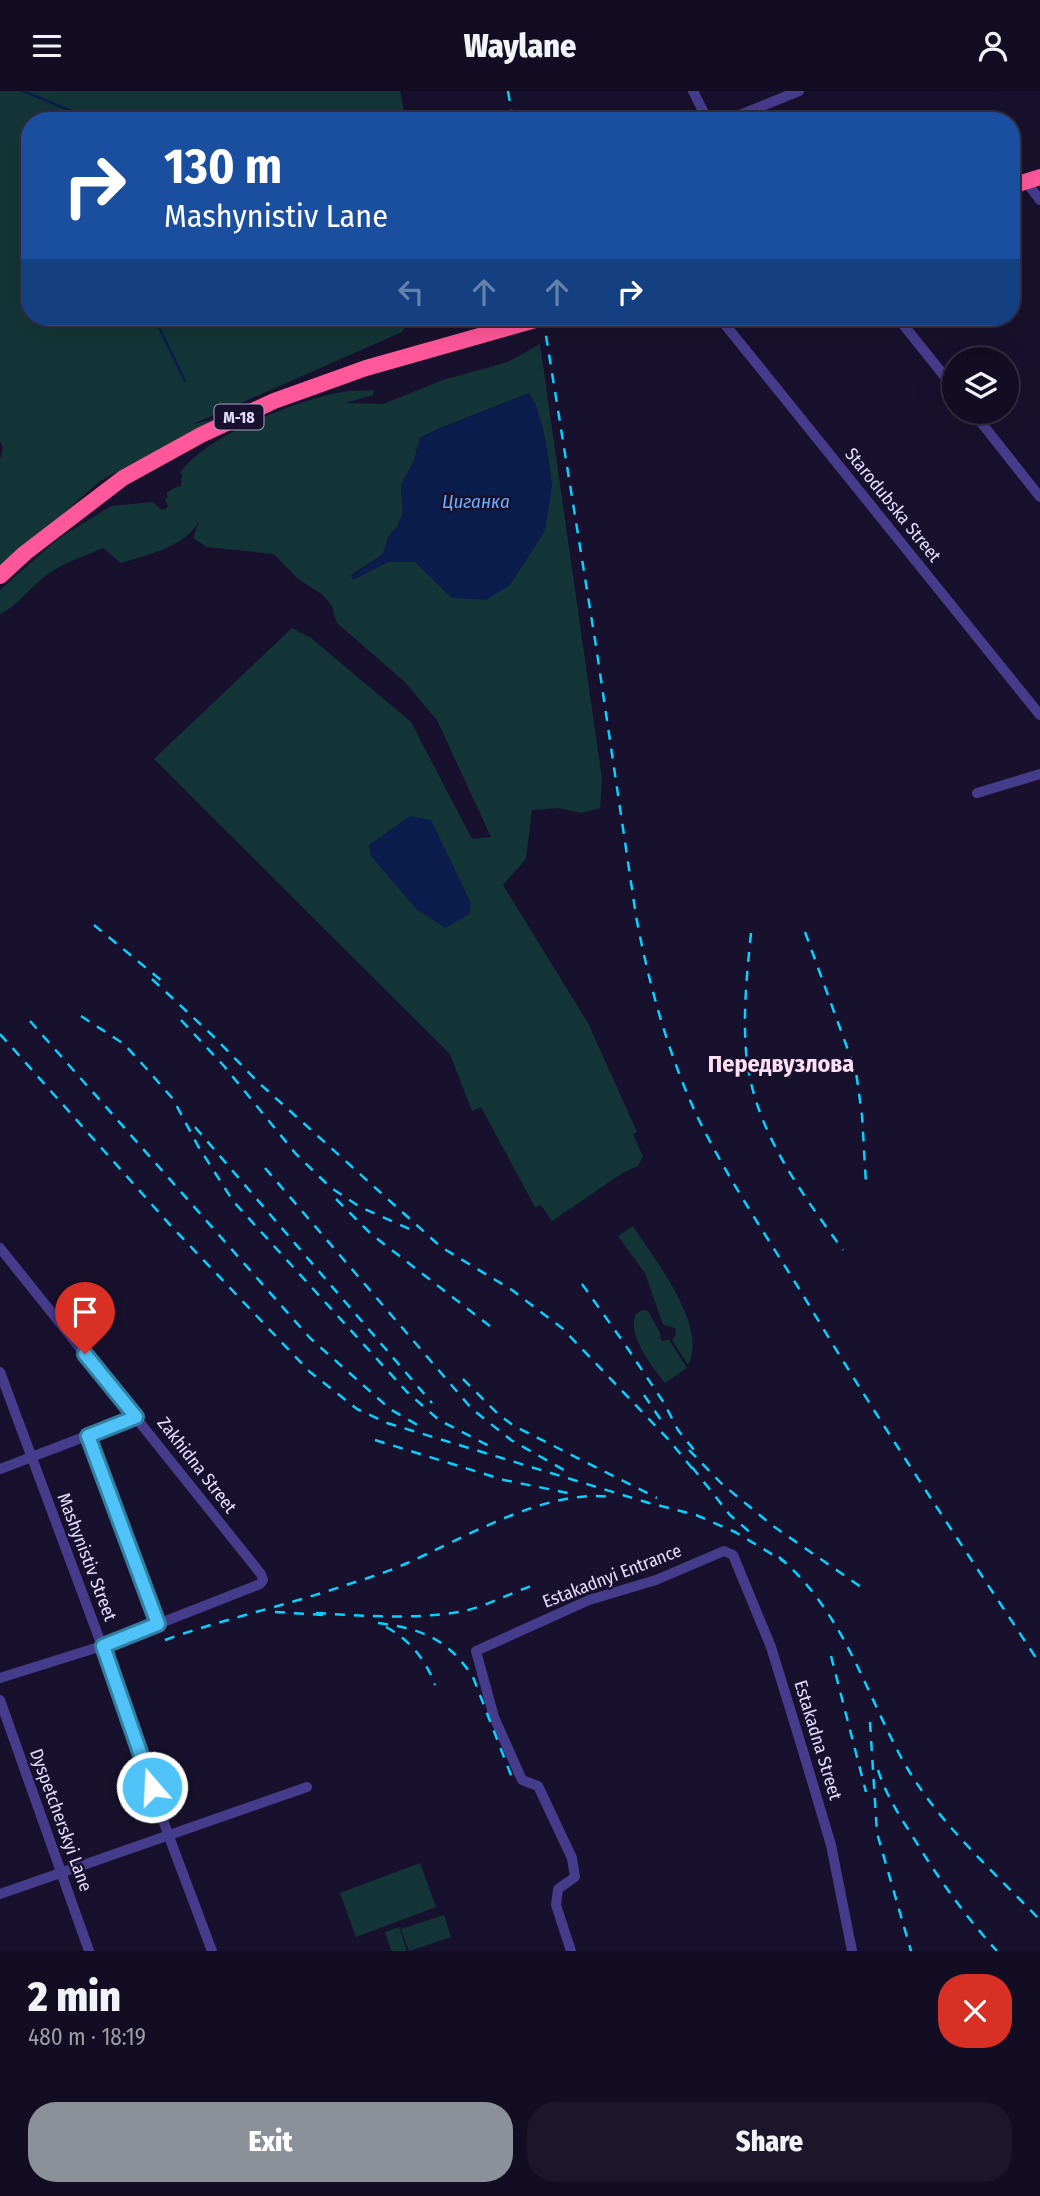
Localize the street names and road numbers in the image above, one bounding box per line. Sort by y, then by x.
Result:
road number: М-18 [215,405,264,429]
street label: Starodubska Street [840,443,946,567]
street label: Zakhidna Street [153,1413,241,1518]
street label: Mashynistiv Street [53,1490,122,1624]
street label: Estakadnyi Entrance [539,1539,685,1613]
street label: Estakadna Street [789,1677,847,1803]
street label: Dyspetcherskyi Lane [25,1746,97,1894]

